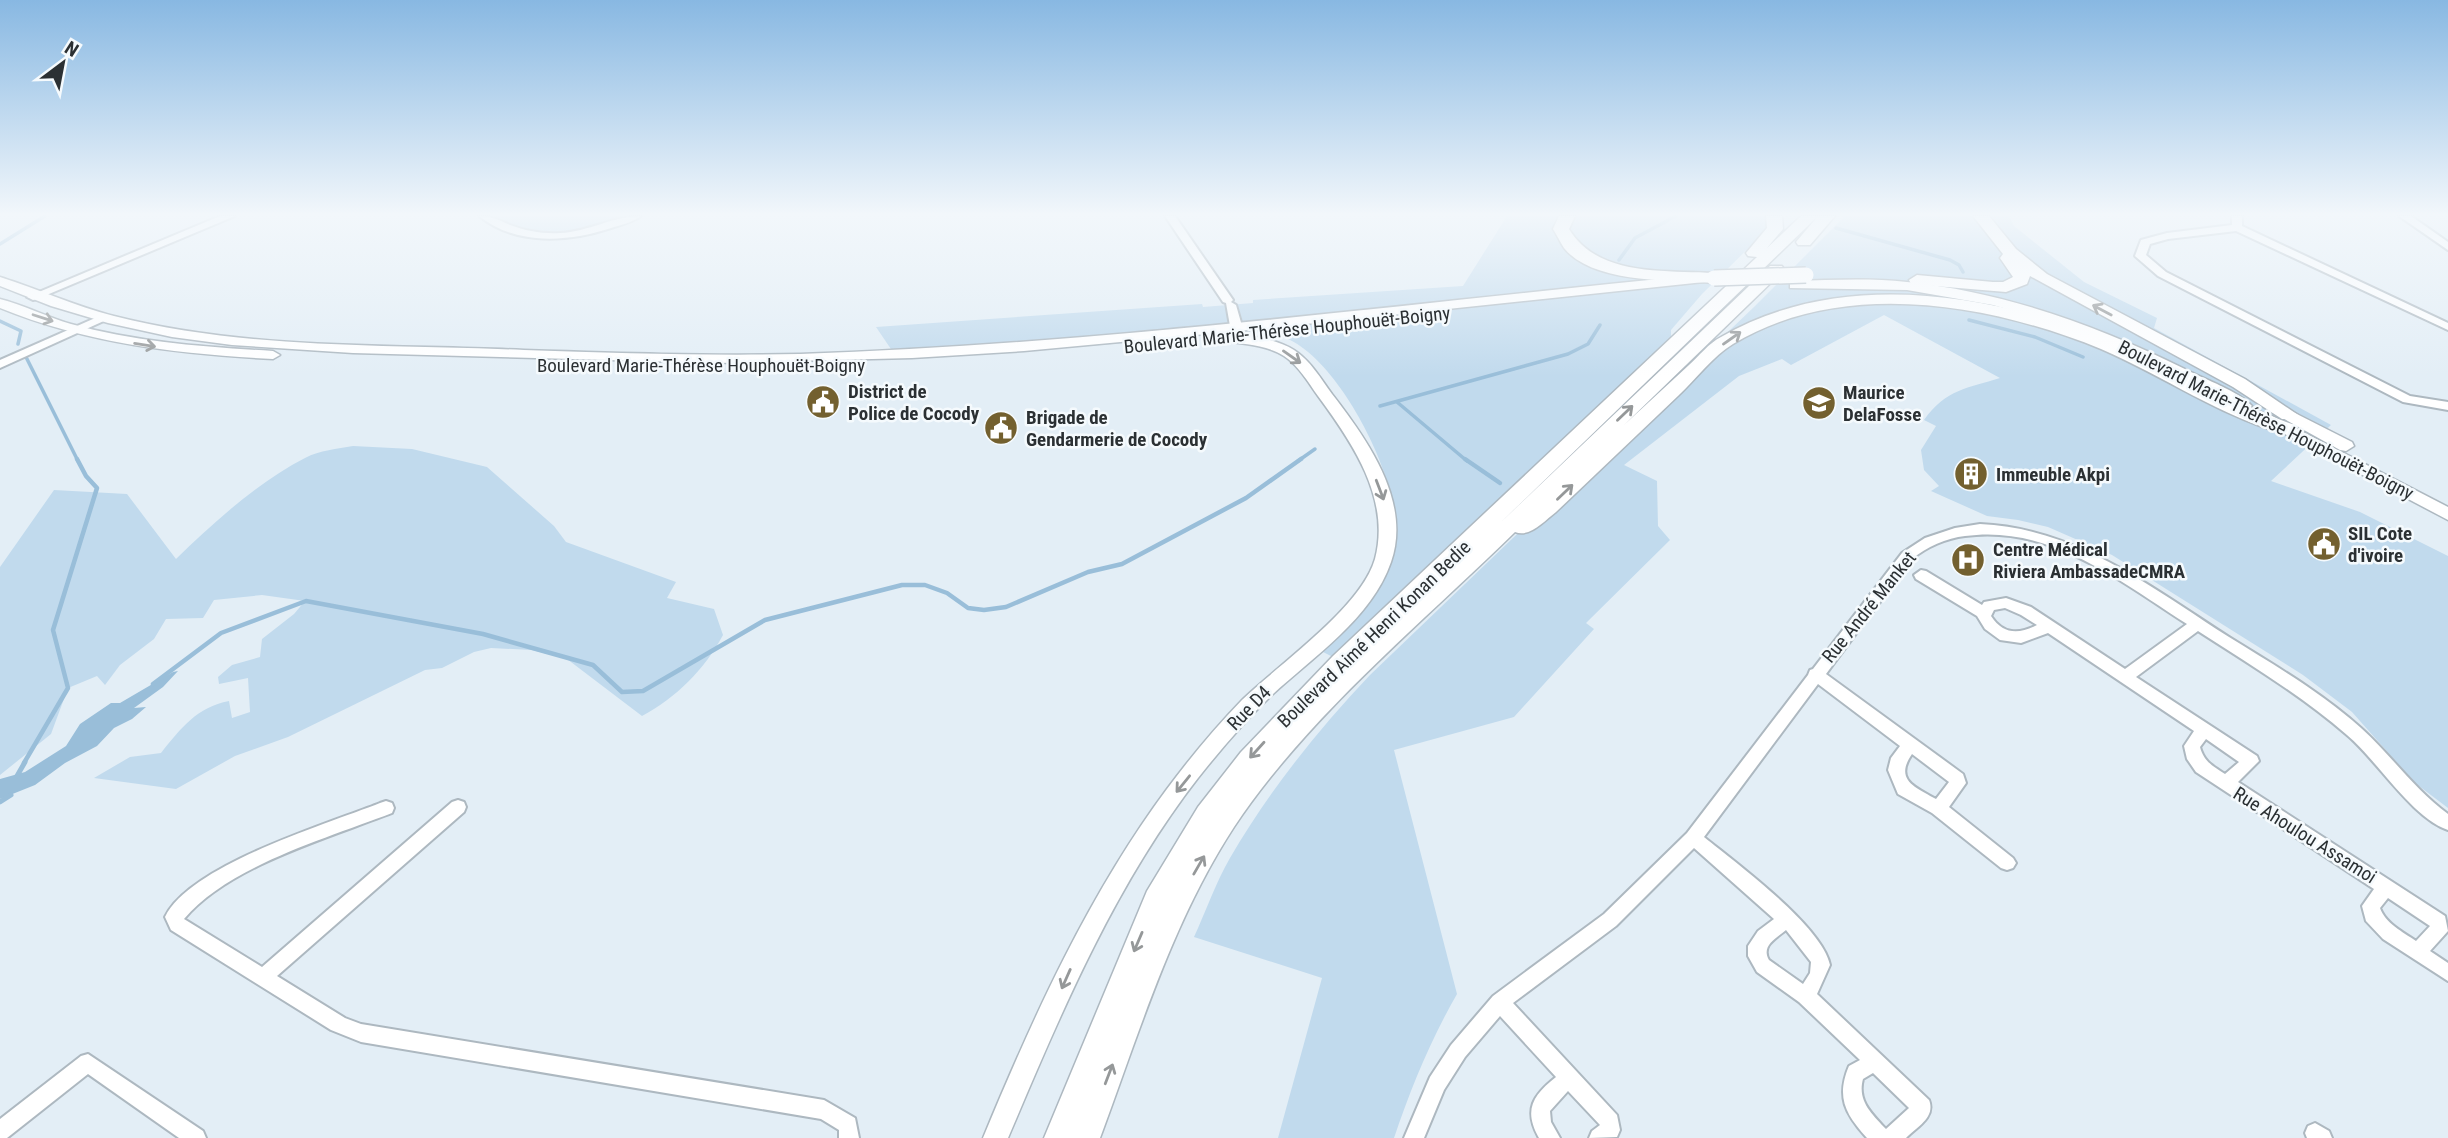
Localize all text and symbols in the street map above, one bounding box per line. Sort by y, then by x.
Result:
north arrow [28,28,98,98]
text: N [61,36,83,62]
street label: Boulevard Marie-Thérèse Houphouët-Boigny [1123,301,1451,359]
one-way arrow [2092,302,2113,316]
one-way arrow [32,313,54,326]
one-way arrow [1722,331,1741,345]
street label: Boulevard Marie-Thérèse Houphouët-Boigny [2115,335,2417,505]
one-way arrow [133,338,155,351]
one-way arrow [1282,350,1301,364]
street label: Boulevard Marie-Thérèse Houphouët-Boigny [537,354,865,377]
place label: District de Police de Cocody [848,380,980,425]
place label: Maurice DelaFosse [1843,381,1921,426]
public building icon: District de Police de Cocody [804,383,842,421]
school or university icon: Maurice DelaFosse [1800,384,1838,422]
one-way arrow [1617,404,1634,421]
place label: Brigade de Gendarmerie de Cocody [1026,406,1208,451]
public building icon: Brigade de Gendarmerie de Cocody [982,409,1020,447]
building icon: Immeuble Akpi [1952,455,1990,493]
place label: Immeuble Akpi [1996,463,2110,486]
one-way arrow [1375,479,1387,501]
one-way arrow [1556,483,1573,500]
place label: SIL Cote d'ivoire [2348,522,2412,567]
public building icon: SIL Cote d'ivoire [2305,525,2343,563]
street label: Boulevard Aimé Henri Konan Bedie [1273,536,1475,732]
place label: Centre Médical Riviera AmbassadeCMRA [1993,538,2186,583]
hospital icon: Centre Médical Riviera AmbassadeCMRA [1949,541,1987,579]
street label: Rue André Manket [1817,547,1921,667]
street label: Rue D4 [1222,681,1276,735]
one-way arrow [1249,741,1266,758]
one-way arrow [1175,775,1191,793]
street label: Rue Ahoulou Assamoi [2229,782,2381,888]
one-way arrow [1192,856,1206,876]
one-way arrow [1130,931,1143,952]
one-way arrow [1058,968,1071,989]
one-way arrow [1104,1064,1117,1086]

